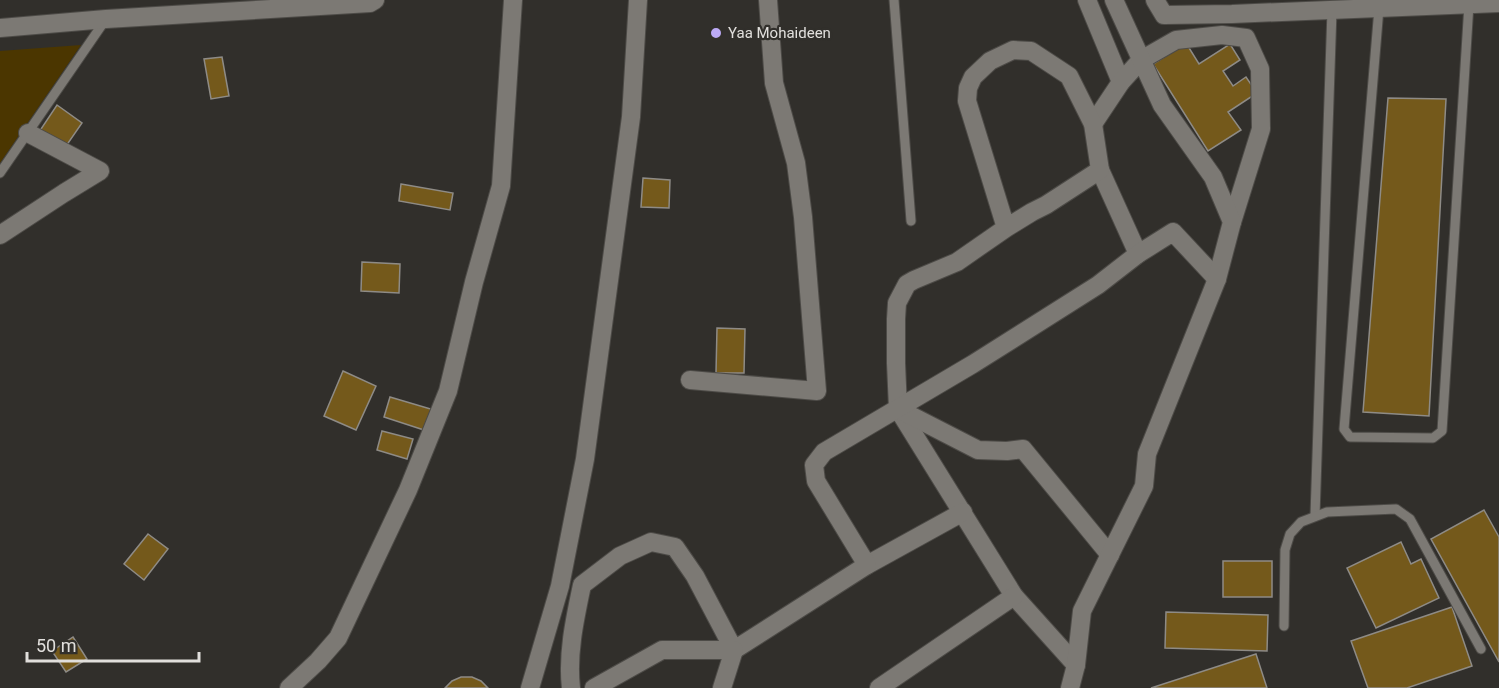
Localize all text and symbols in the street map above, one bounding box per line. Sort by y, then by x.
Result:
place label: Yaa Mohaideen [728,24,831,42]
marker: Yaa Mohaideen [709,26,723,40]
scale bar [27,625,200,663]
text: 50 m [36,635,76,656]

